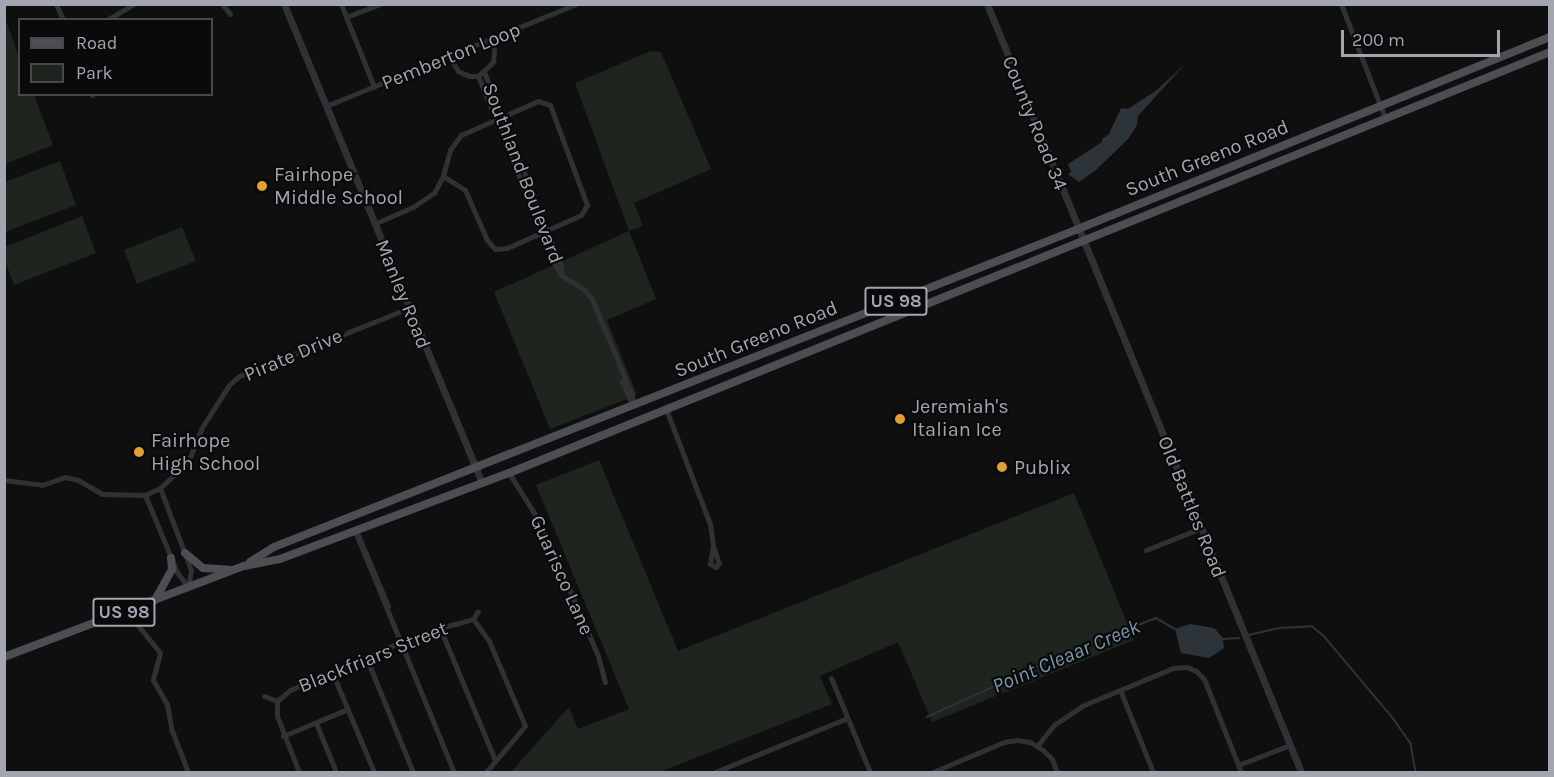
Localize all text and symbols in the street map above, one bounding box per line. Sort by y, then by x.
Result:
street label: Pemberton Loop [378,17,524,95]
legend [18,18,213,96]
scale bar [1344,18,1503,56]
text: 200 m [1352,29,1405,51]
text: Road [76,32,117,54]
street label: County Road 34 [997,52,1073,194]
text: Park [76,62,113,84]
street label: Southland Boulevard [477,79,569,267]
street label: South Greeno Road [1122,114,1292,202]
place label: Fairhope Middle School [274,162,403,209]
marker: Fairhope Middle School [255,179,269,193]
street label: Manley Road [370,236,436,352]
road number: US 98 [863,286,929,316]
street label: South Greeno Road [671,295,841,383]
street label: Pirate Drive [240,324,346,386]
place label: Jeremiah's Italian Ice [912,395,1009,442]
marker: Jeremiah's Italian Ice [893,412,907,426]
place label: Fairhope High School [151,428,260,475]
street label: Old Battles Road [1153,433,1231,581]
marker: Fairhope High School [132,445,146,459]
place label: Publix [1014,455,1071,479]
marker: Publix [995,460,1009,474]
street label: Guarisco Lane [525,511,599,639]
road number: US 98 [91,597,157,627]
water label: Point Cleaar Creek [988,614,1144,698]
street label: Blackfriars Street [295,616,451,698]

